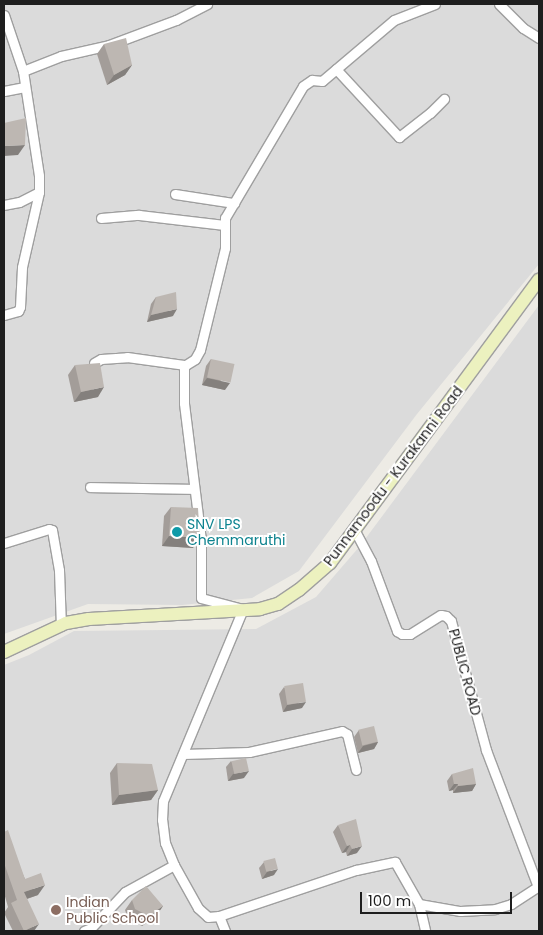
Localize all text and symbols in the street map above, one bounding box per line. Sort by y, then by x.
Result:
street label: Punnamoodu - Kurakanni Road [320,383,466,569]
place label: SNV LPS Chemmaruthi [187,516,285,548]
marker: SNV LPS Chemmaruthi [171,526,183,538]
street label: PUBLIC ROAD [445,627,485,717]
scale bar [363,882,516,914]
text: 100 m [368,890,411,911]
place label: Indian Public School [66,894,159,926]
marker: Indian Public School [50,904,62,916]

